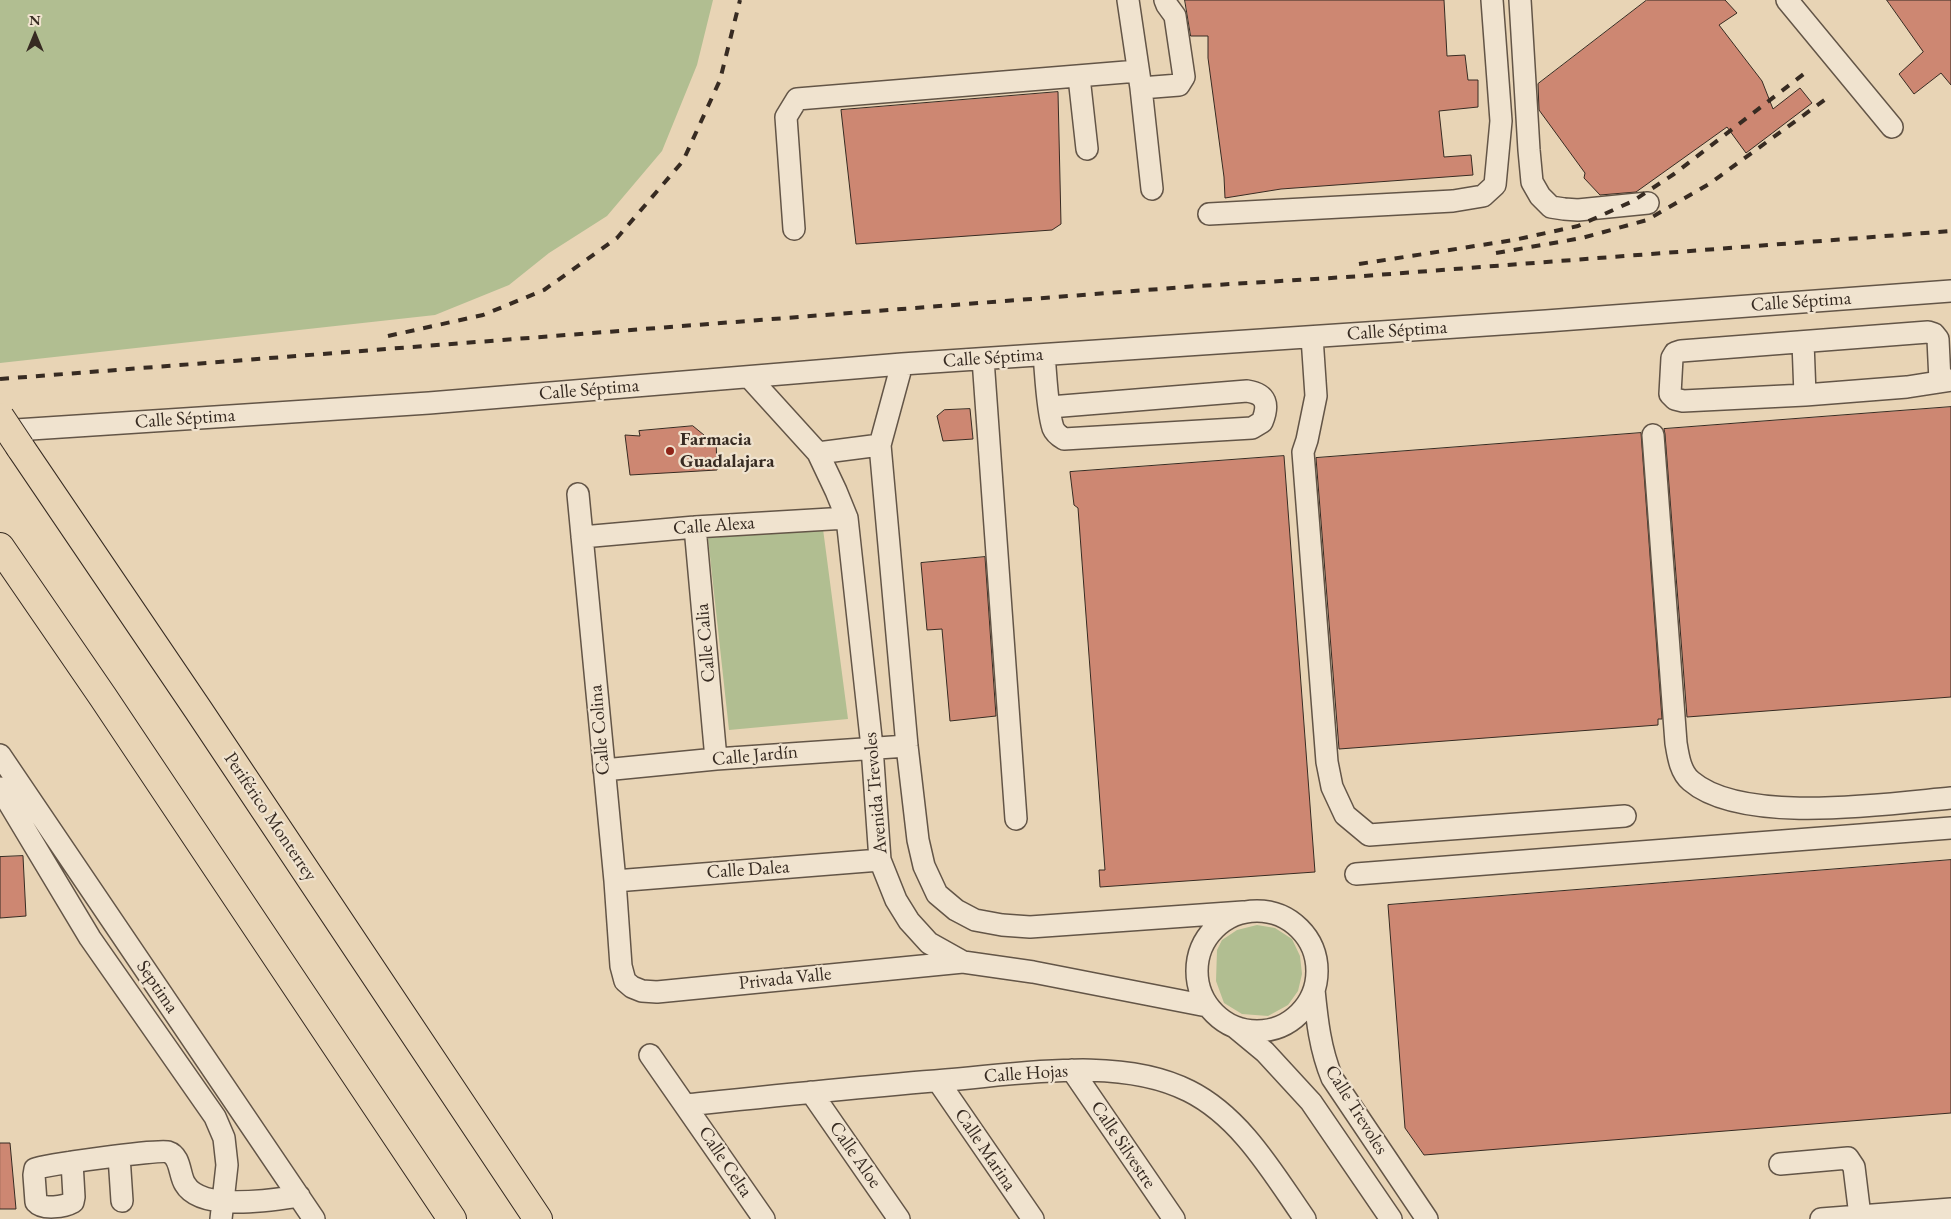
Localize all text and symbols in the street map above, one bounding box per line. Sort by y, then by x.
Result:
north arrow [10,10,60,60]
text: N [29,11,41,29]
street label: Calle Séptima [1750,287,1852,317]
street label: Calle Séptima [1346,316,1448,346]
street label: Calle Séptima [942,343,1044,373]
street label: Calle Séptima [538,374,640,406]
street label: Calle Séptima [134,404,236,434]
place label: Farmacia Guadalajara [680,429,775,473]
marker: Farmacia Guadalajara [664,445,676,457]
street label: Calle Alexa [672,512,756,540]
street label: Calle Calia [691,603,721,683]
street label: Calle Colina [585,684,615,776]
street label: Avenida Trevoles [859,731,893,855]
street label: Calle Jardín [711,741,799,771]
street label: Periférico Monterrey [218,748,322,886]
street label: Calle Dalea [706,856,790,884]
street label: Septima [131,956,183,1018]
street label: Privada Valle [738,963,832,995]
street label: Calle Hojas [983,1060,1069,1088]
street label: Calle Trevoles [1320,1061,1392,1159]
street label: Calle Silvestre [1085,1097,1161,1193]
street label: Calle Marina [949,1105,1021,1195]
street label: Calle Aloe [824,1117,886,1193]
street label: Calle Celta [693,1122,757,1202]

